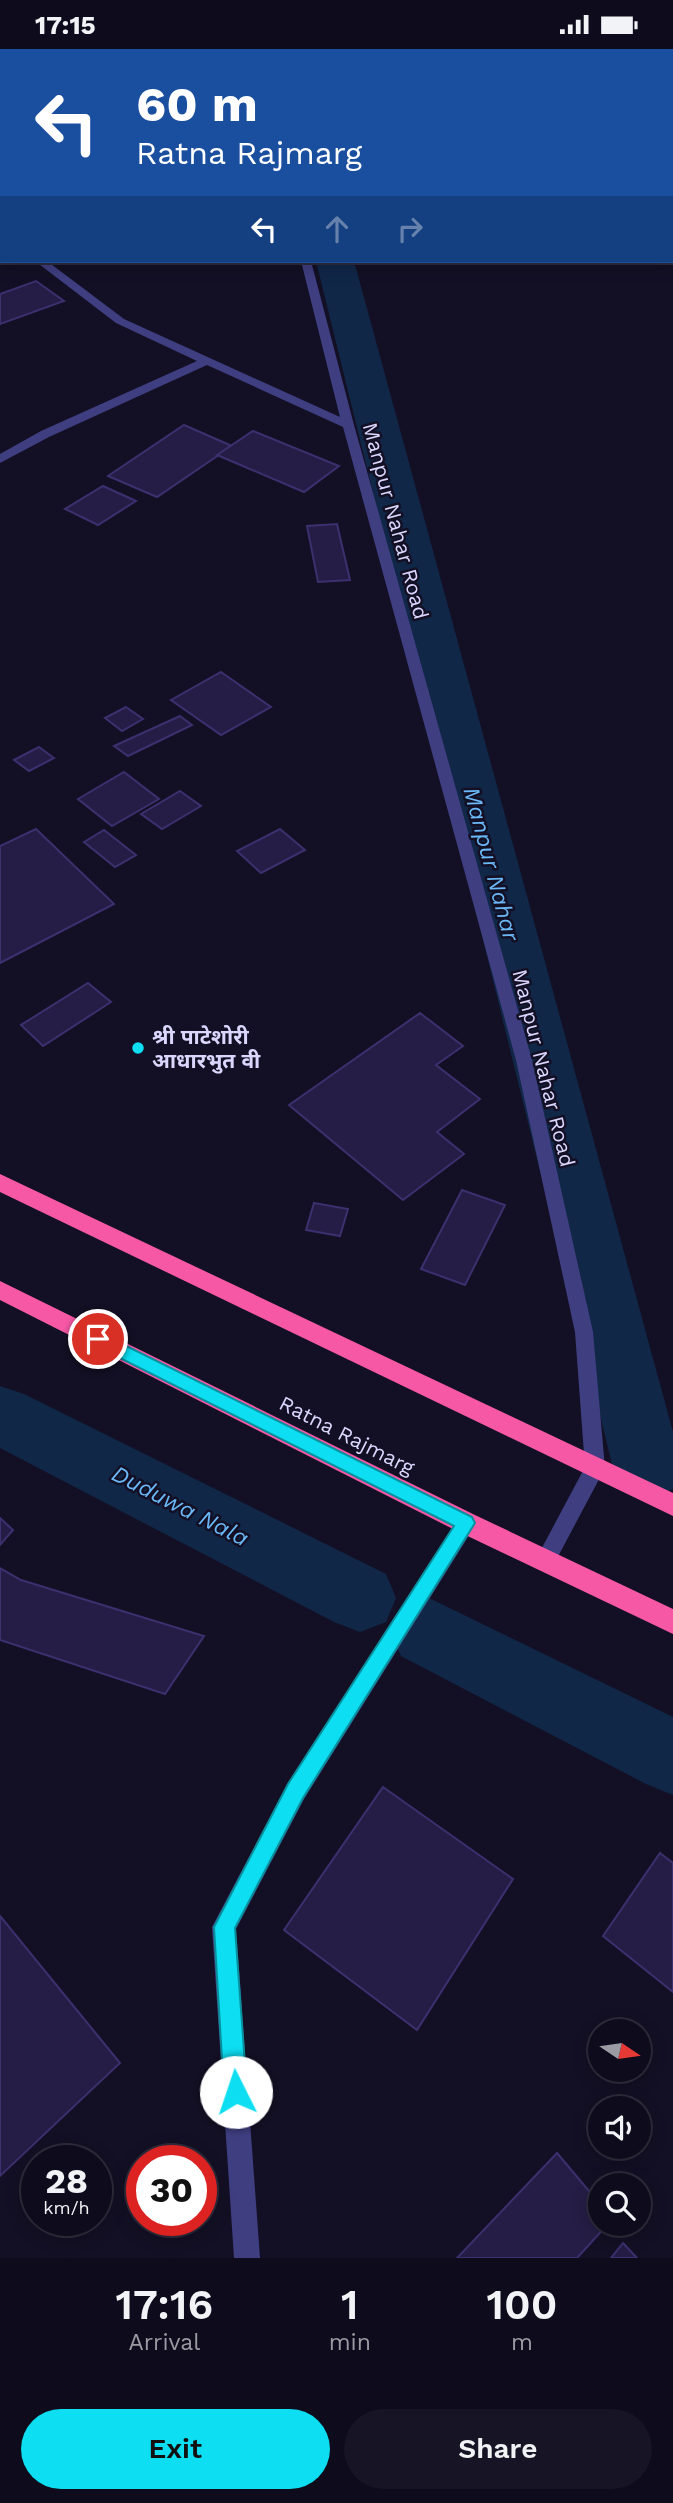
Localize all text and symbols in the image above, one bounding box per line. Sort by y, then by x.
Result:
text: 17:15 [35,10,96,40]
text: 60 m [136,75,258,133]
icon: left [21,77,112,168]
text: Ratna Rajmarg [136,134,362,172]
icon: left [245,210,283,248]
icon: ahead [318,210,356,248]
icon: right [391,210,429,248]
street label: Manpur Nahar Road [358,420,434,622]
water label: Manpur Nahar [457,784,525,945]
street label: Manpur Nahar Road [507,967,581,1169]
place label: श्री पाटेशोरी आधारभुत वी [152,1024,261,1074]
marker: श्री पाटेशोरी आधारभुत वी [130,1040,146,1056]
pin [68,1309,128,1369]
icon: arrive [79,1320,117,1358]
street label: Ratna Rajmarg [275,1390,419,1480]
water label: Duduwa Nala [107,1460,253,1552]
north arrow [588,2019,651,2083]
map controls [588,2019,651,2236]
position arrow [199,2055,273,2129]
button: sound [588,2096,651,2159]
speed limit sign: 30 [126,2145,217,2236]
text: 28 [45,2160,88,2202]
button: search [588,2173,651,2236]
text: km/h [43,2197,90,2218]
text: 17:16 [116,2280,213,2329]
text: 1 [341,2280,359,2329]
text: 100 [487,2280,557,2329]
text: Arrival [128,2329,200,2356]
text: min [329,2329,371,2356]
text: m [511,2329,533,2356]
button: Exit [21,2409,330,2489]
button: Share [344,2409,652,2489]

